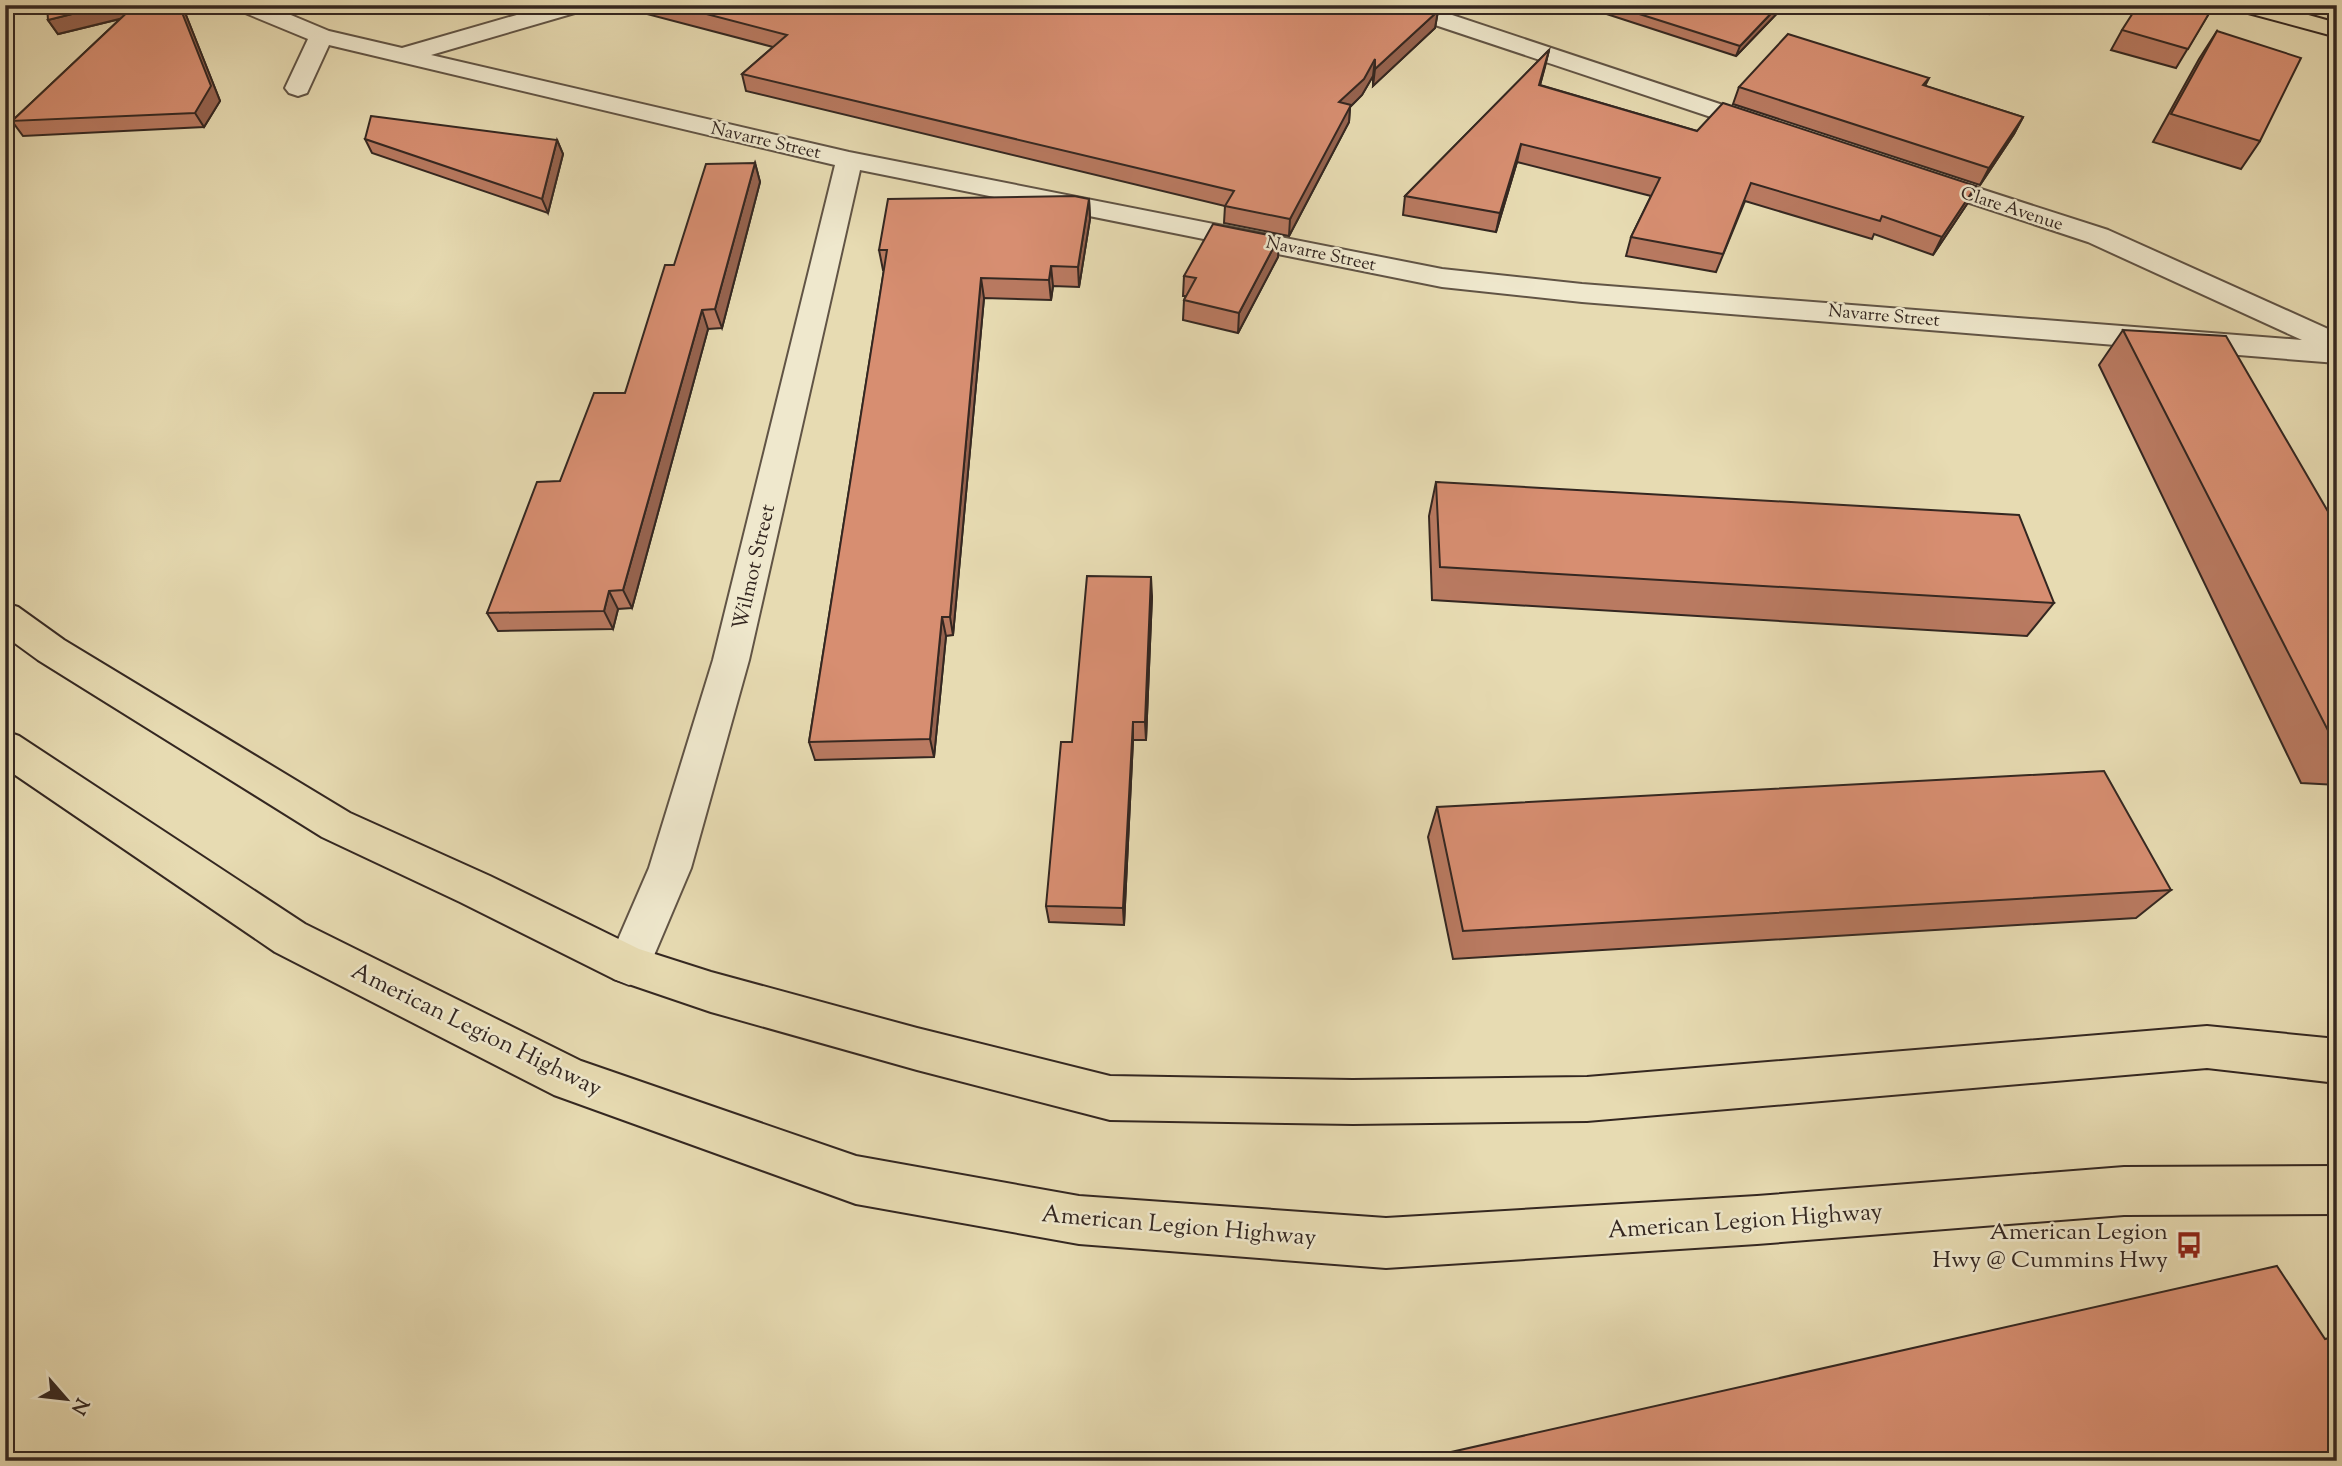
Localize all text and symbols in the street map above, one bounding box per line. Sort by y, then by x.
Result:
street label: Navarre Street [708,117,823,167]
street label: Clare Avenue [1957,181,2066,239]
street label: Navarre Street [1263,231,1378,279]
street label: Navarre Street [1827,299,1941,335]
street label: Wilmot Street [726,502,784,633]
street label: American Legion Highway [345,955,607,1106]
street label: American Legion Highway [1607,1195,1884,1249]
street label: American Legion Highway [1040,1198,1318,1256]
place label: American Legion Hwy @ Cummins Hwy [1932,1216,2168,1278]
bus stop icon: American Legion Hwy @ Cummins Hwy [2174,1230,2204,1260]
north arrow [32,1364,102,1434]
text: N [63,1393,94,1419]

